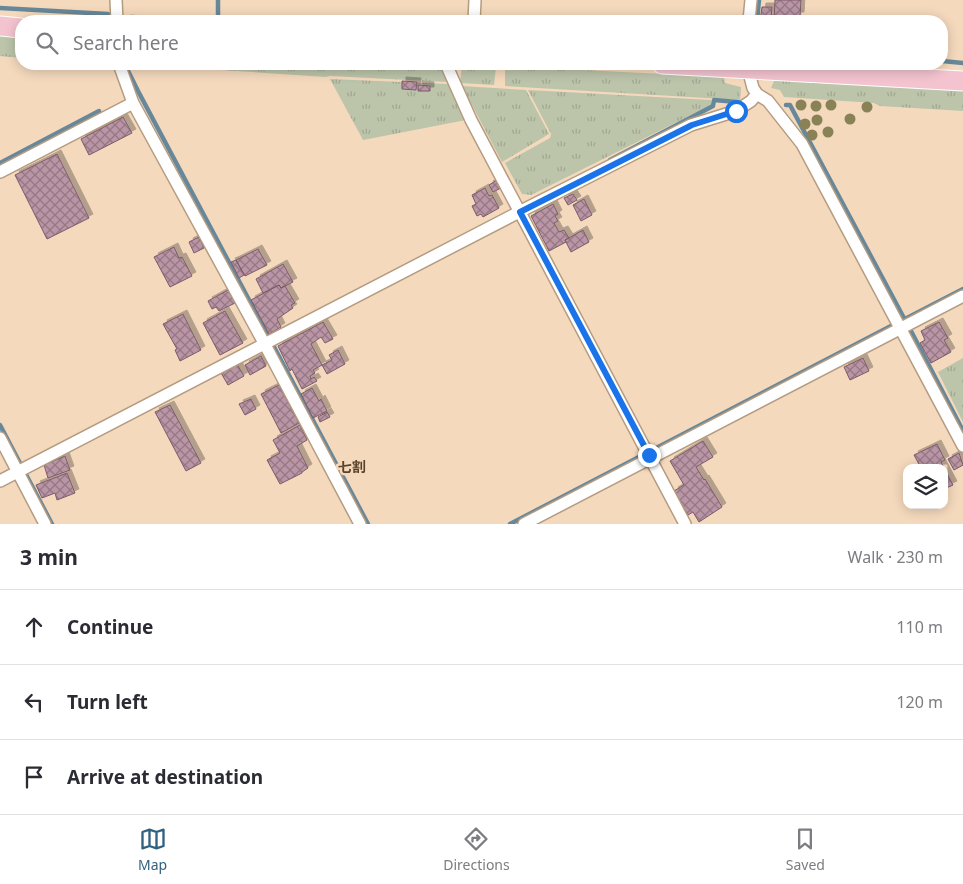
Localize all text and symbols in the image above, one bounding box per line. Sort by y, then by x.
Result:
search box [15,15,948,70]
icon: search [33,29,61,57]
text: Search here [73,30,179,56]
route start [725,100,748,123]
route end [638,444,661,467]
district label: 七割 [338,457,366,476]
map controls [903,464,948,509]
button: layers [903,464,948,509]
text: 3 min [20,543,78,571]
text: Walk · 230 m [848,546,943,568]
icon: ahead [20,613,48,641]
text: Continue [67,614,153,640]
text: 110 m [896,616,943,638]
icon: left [20,688,48,716]
text: Turn left [67,689,148,715]
text: 120 m [896,691,943,713]
icon: arrive [20,763,48,791]
text: Arrive at destination [67,764,263,790]
tab: Map [138,825,167,874]
tab: Directions [443,825,510,874]
tab: Saved [786,825,825,874]

